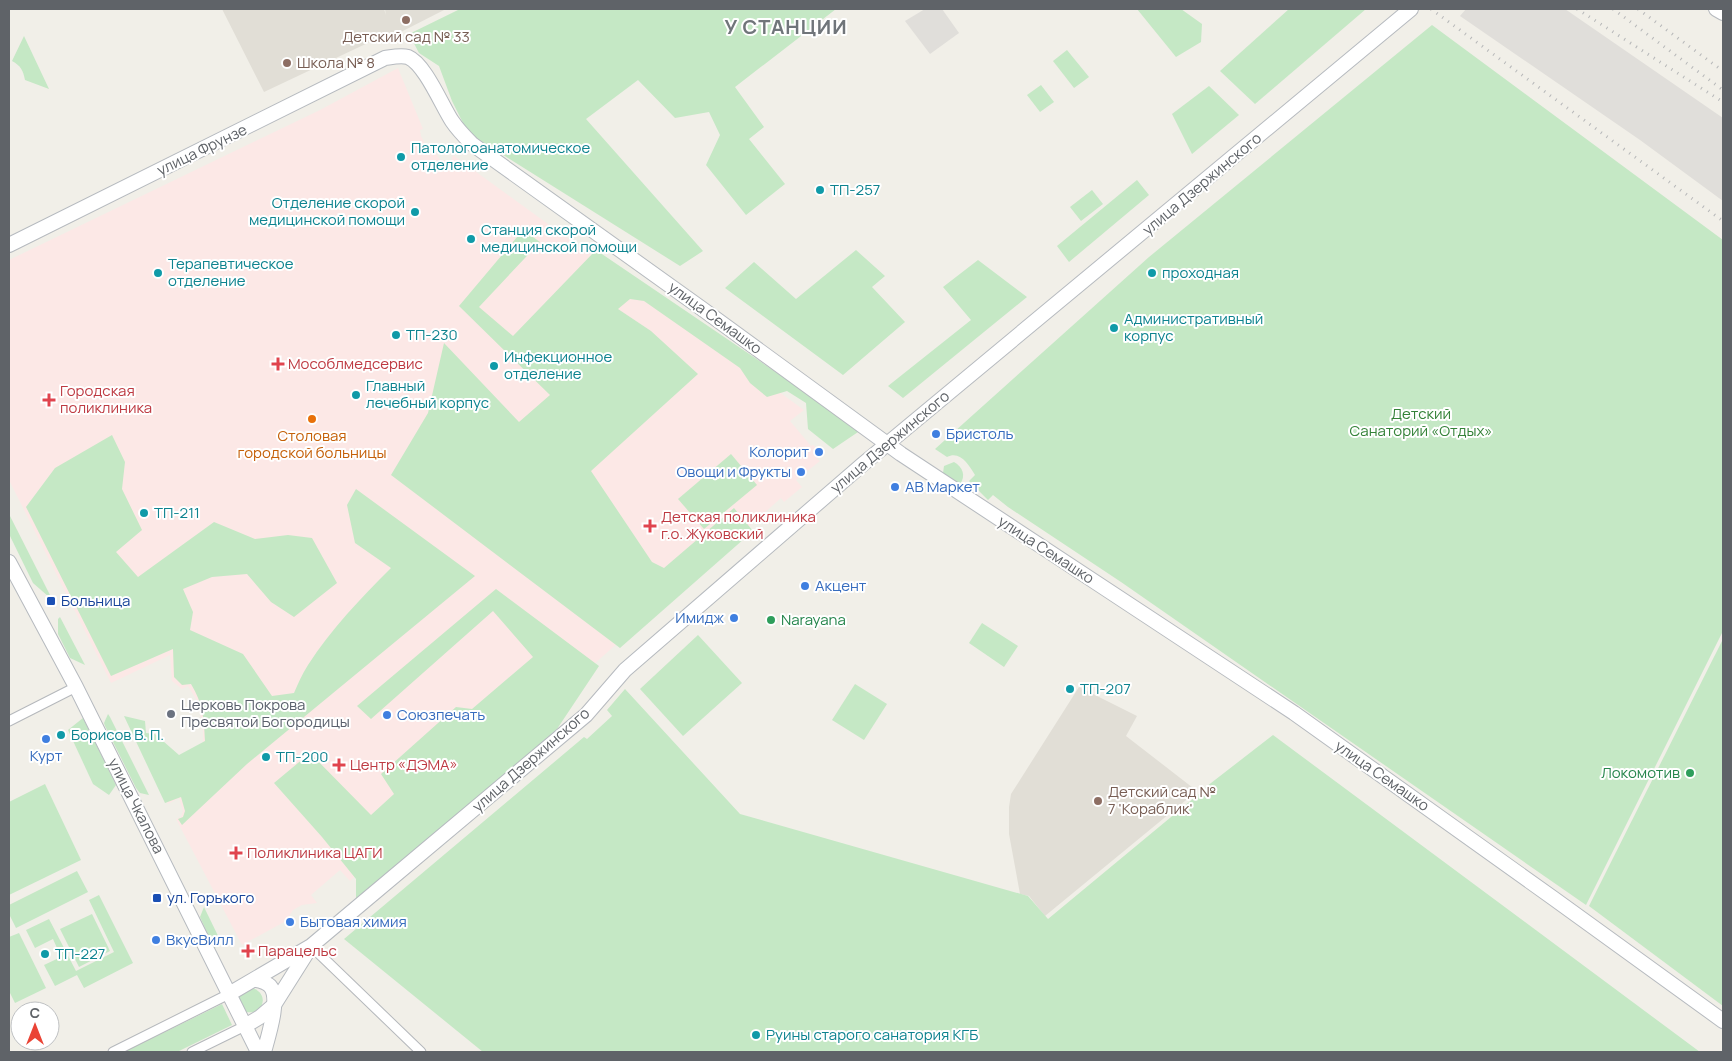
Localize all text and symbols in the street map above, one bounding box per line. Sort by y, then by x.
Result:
district label: У СТАНЦИИ [725,13,848,40]
marker: Детский сад № 33 [400,14,412,26]
place label: Детский сад № 33 [342,26,470,47]
place label: Школа № 8 [297,52,375,73]
marker: Школа № 8 [281,57,293,69]
street label: улица Фрунзе [153,119,251,180]
street label: улица Дзержинского [1138,127,1266,240]
place label: Патологоанатомическое отделение [411,137,590,175]
marker: Патологоанатомическое отделение [395,151,407,163]
place label: ТП-257 [830,179,880,200]
marker: ТП-257 [814,184,826,196]
place label: Отделение скорой медицинской помощи [249,192,405,230]
marker: Отделение скорой медицинской помощи [409,206,421,218]
place label: Станция скорой медицинской помощи [481,219,637,257]
marker: Станция скорой медицинской помощи [465,233,477,245]
place label: Терапевтическое отделение [168,253,294,291]
place label: проходная [1162,262,1239,283]
marker: Терапевтическое отделение [152,267,164,279]
marker: проходная [1146,267,1158,279]
street label: улица Семашко [664,277,766,359]
place label: Административный корпус [1124,308,1263,346]
marker: Административный корпус [1108,322,1120,334]
place label: ТП-230 [406,324,458,345]
marker: ТП-230 [390,329,402,341]
place label: Инфекционное отделение [504,346,612,384]
place label: Мособлмедсервис [288,353,423,374]
marker: Мособлмедсервис [272,358,284,370]
marker: Инфекционное отделение [488,360,500,372]
place label: Главный лечебный корпус [366,375,489,413]
place label: Городская поликлиника [60,380,152,418]
street label: улица Дзержинского [826,385,954,498]
marker: Главный лечебный корпус [350,389,362,401]
marker: Городская поликлиника [42,393,56,407]
park label: Детский Санаторий «Отдых» [1350,403,1492,441]
marker: Столовая городской больницы [306,413,318,425]
place label: Бристоль [946,423,1014,444]
place label: Столовая городской больницы [237,425,387,463]
marker: Бристоль [930,428,942,440]
place label: Колорит [749,441,809,462]
marker: Колорит [813,446,825,458]
place label: Овощи и Фрукты [676,461,791,482]
marker: Овощи и Фрукты [795,466,807,478]
place label: АВ Маркет [905,476,980,497]
marker: АВ Маркет [889,481,901,493]
place label: ТП-211 [154,502,200,523]
place label: Детская поликлиника г.о. Жуковский [661,506,816,544]
marker: ТП-211 [138,507,150,519]
street label: улица Семашко [994,511,1099,589]
marker: Детская поликлиника г.о. Жуковский [643,519,657,533]
place label: Акцент [815,575,867,596]
marker: Акцент [799,580,811,592]
place label: Больница [61,590,130,611]
marker: Больница [45,595,57,607]
place label: Имидж [675,607,725,628]
place label: Narayana [781,609,846,630]
marker: Имидж [728,612,740,624]
marker: Narayana [765,614,777,626]
place label: ТП-207 [1080,678,1131,699]
marker: ТП-207 [1064,683,1076,695]
place label: Церковь Покрова Пресвятой Богородицы [181,694,350,732]
street label: улица Дзержинского [467,703,594,817]
place label: Союзпечать [397,704,485,725]
marker: Церковь Покрова Пресвятой Богородицы [165,708,177,720]
marker: Союзпечать [381,709,393,721]
place label: Борисов В. П. [71,724,164,745]
marker: Борисов В. П. [55,729,67,741]
marker: Курт [40,733,52,745]
street label: улица Семашко [1331,735,1434,816]
place label: Курт [30,745,63,766]
place label: ТП-200 [276,746,328,767]
marker: ТП-200 [260,751,272,763]
street label: улица Чкалова [103,754,170,857]
place label: Центр «ДЭМА» [350,754,458,775]
marker: Центр «ДЭМА» [332,758,346,772]
place label: Локомотив [1601,762,1680,783]
marker: Локомотив [1684,767,1696,779]
place label: Детский сад № 7 'Кораблик' [1108,781,1216,819]
marker: Детский сад № 7 'Кораблик' [1092,795,1104,807]
place label: Поликлиника ЦАГИ [247,842,383,863]
marker: Поликлиника ЦАГИ [229,846,243,860]
place label: ул. Горького [167,887,255,908]
marker: ул. Горького [151,892,163,904]
place label: Бытовая химия [300,911,407,932]
marker: Бытовая химия [284,916,296,928]
place label: ВкусВилл [166,929,234,950]
marker: ВкусВилл [150,934,162,946]
place label: Парацельс [258,940,337,961]
place label: ТП-227 [55,943,105,964]
marker: Парацельс [242,945,254,957]
marker: ТП-227 [39,948,51,960]
north arrow [10,1001,60,1051]
text: С [30,1003,40,1022]
place label: Руины старого санатория КГБ [766,1024,978,1045]
marker: Руины старого санатория КГБ [750,1029,762,1041]

